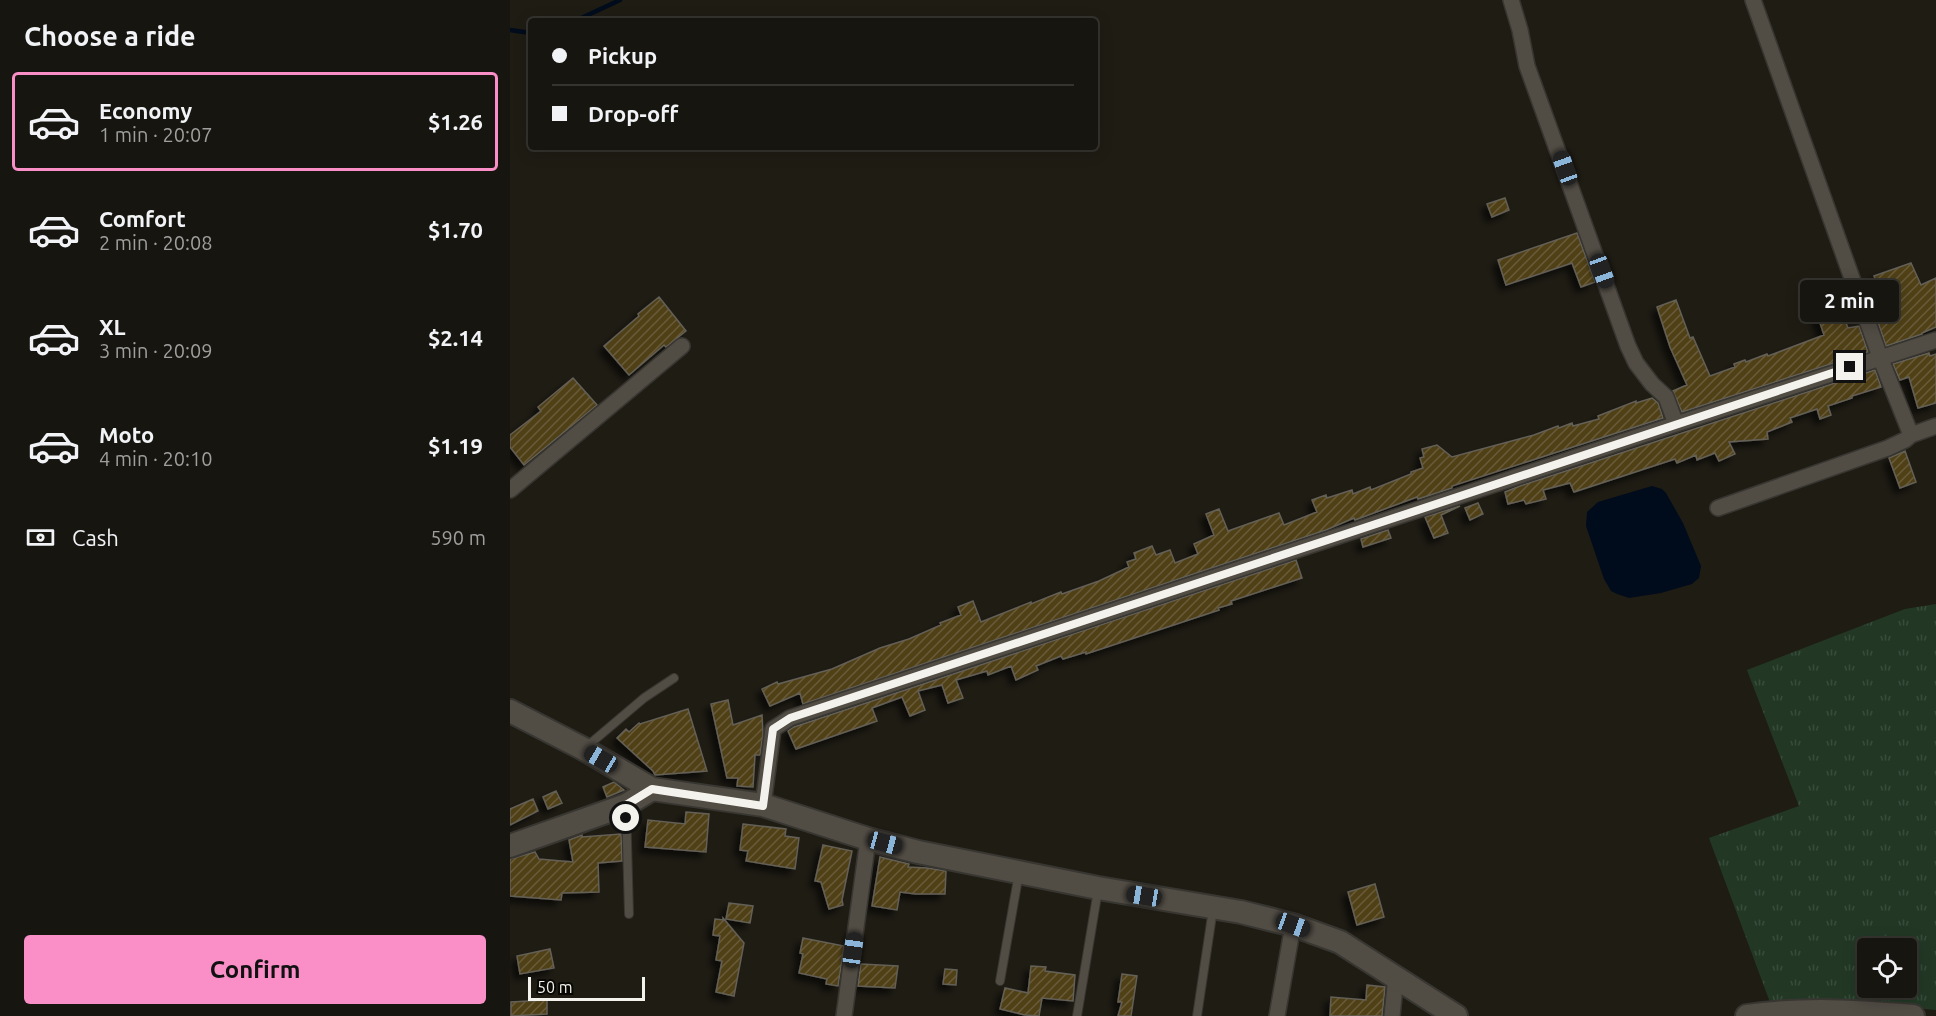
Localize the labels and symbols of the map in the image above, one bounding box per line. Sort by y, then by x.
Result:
car [1550,148,1580,188]
car [1587,251,1617,291]
callout: 2 min [1800,280,1900,322]
route end [1836,353,1863,380]
car [581,742,621,776]
route start [612,804,639,831]
car [865,830,905,856]
car [1125,884,1163,908]
car [1273,910,1313,940]
car [842,931,864,969]
scale bar [528,974,645,1002]

